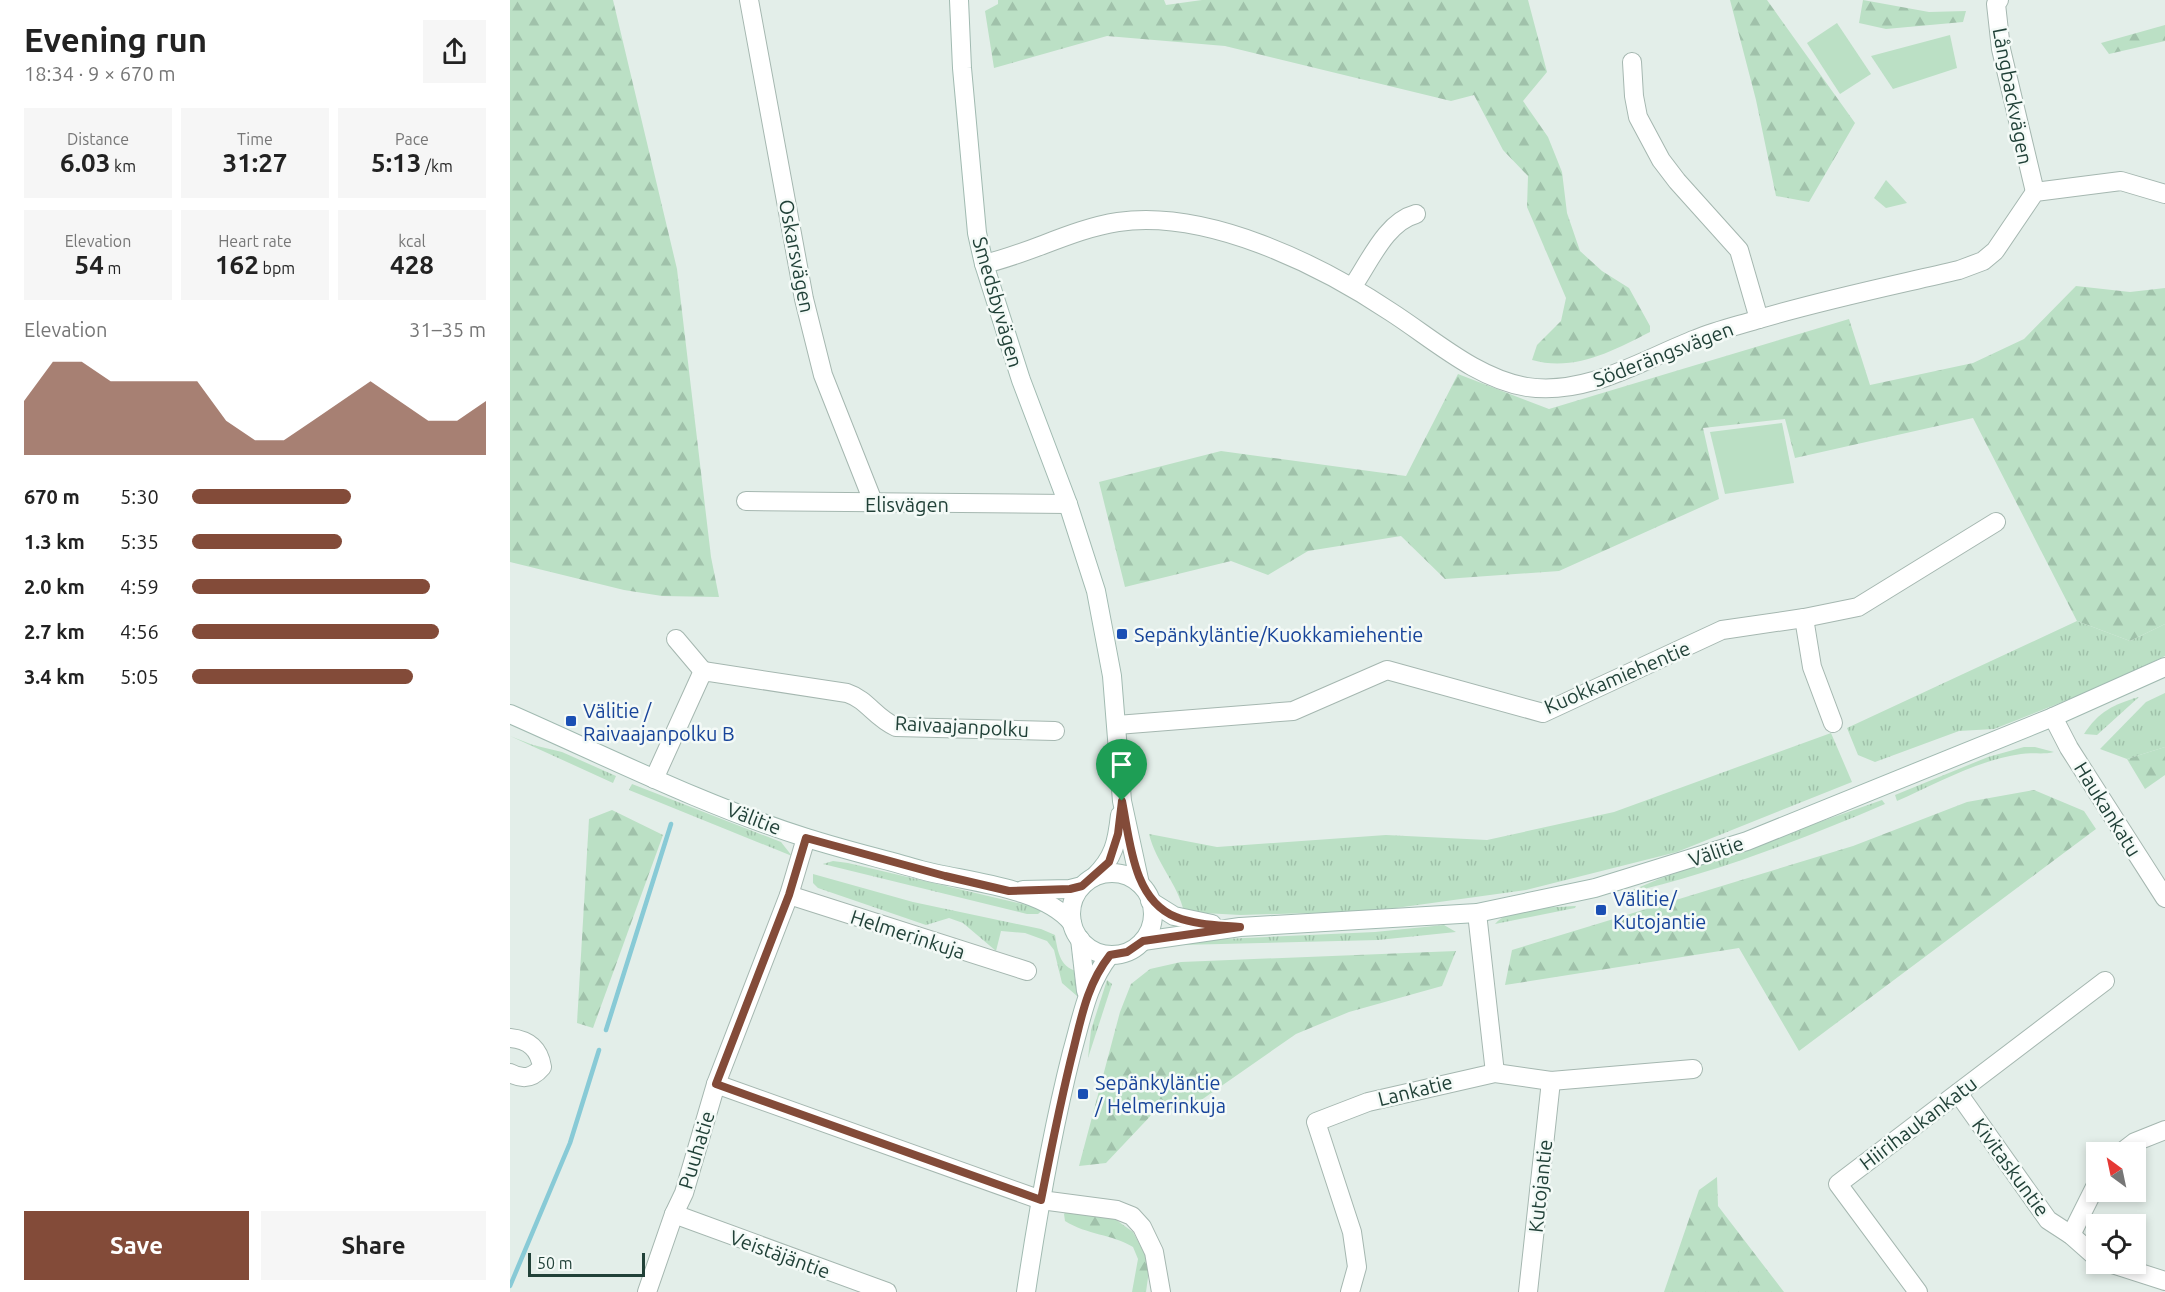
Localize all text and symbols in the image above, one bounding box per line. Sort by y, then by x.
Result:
button: share [423,20,486,83]
text: Evening run [24,21,207,58]
street label: Långbackvägen [1988,26,2038,166]
text: 18:34 · 9 × 670 m [24,62,176,85]
text: Distance [67,130,129,148]
text: Time [237,130,273,148]
text: Pace [395,130,429,148]
text: 6.03 [60,148,110,177]
text: 31:27 [222,148,288,177]
text: 5:13 [371,148,421,177]
text: km [110,157,136,175]
text: /km [421,157,453,175]
street label: Oskarsvägen [775,197,819,315]
text: Elevation [65,232,131,250]
text: Heart rate [218,232,292,250]
text: kcal [398,232,426,250]
street label: Smedsbyvägen [968,234,1028,370]
text: 54 [75,250,104,279]
text: 162 [215,250,259,279]
text: 428 [390,250,434,279]
text: m [104,259,121,277]
text: bpm [259,259,295,277]
street label: Söderängsvägen [1590,317,1736,391]
text: Elevation [24,318,107,341]
text: 31–35 m [409,318,486,341]
text: 670 m [24,485,80,508]
text: 5:30 [120,485,159,508]
street label: Elisvägen [865,493,949,516]
text: 1.3 km [24,530,85,553]
text: 5:35 [120,530,159,553]
text: 2.0 km [24,575,85,598]
text: 4:59 [120,575,159,598]
text: 2.7 km [24,620,85,643]
text: 4:56 [120,620,159,643]
place label: Sepänkyläntie/Kuokkamiehentie [1134,623,1423,646]
marker: Sepänkyläntie/Kuokkamiehentie [1115,627,1129,641]
street label: Kuokkamiehentie [1540,636,1694,718]
text: 3.4 km [24,665,85,688]
text: 5:05 [120,665,159,688]
place label: Välitie / Raivaajanpolku B [583,699,735,745]
street label: Raivaajanpolku [894,711,1030,741]
marker: Välitie / Raivaajanpolku B [564,714,578,728]
pin [1096,739,1147,801]
icon: arrive [1105,748,1138,781]
street label: Haukankatu [2070,758,2146,860]
street label: Välitie [724,797,784,839]
street label: Välitie [1686,831,1746,871]
place label: Välitie/ Kutojantie [1613,887,1706,933]
marker: Välitie/ Kutojantie [1594,903,1608,917]
street label: Helmerinkuja [848,905,968,963]
street label: Lankatie [1375,1070,1455,1110]
place label: Sepänkyläntie / Helmerinkuja [1094,1071,1226,1117]
street label: Hiirihaukankatu [1855,1071,1981,1175]
marker: Sepänkyläntie / Helmerinkuja [1076,1087,1090,1101]
street label: Puuhatie [673,1108,719,1192]
street label: Kivitaskuntie [1968,1114,2054,1220]
street label: Kutojantie [1524,1138,1556,1234]
north arrow [2086,1142,2146,1202]
map controls [2086,1142,2146,1274]
button: Save [24,1211,249,1280]
button: Share [261,1211,486,1280]
button: locate [2086,1214,2146,1274]
street label: Veistäjäntie [727,1225,833,1283]
scale bar [528,1250,645,1278]
text: 50 m [537,1254,573,1272]

